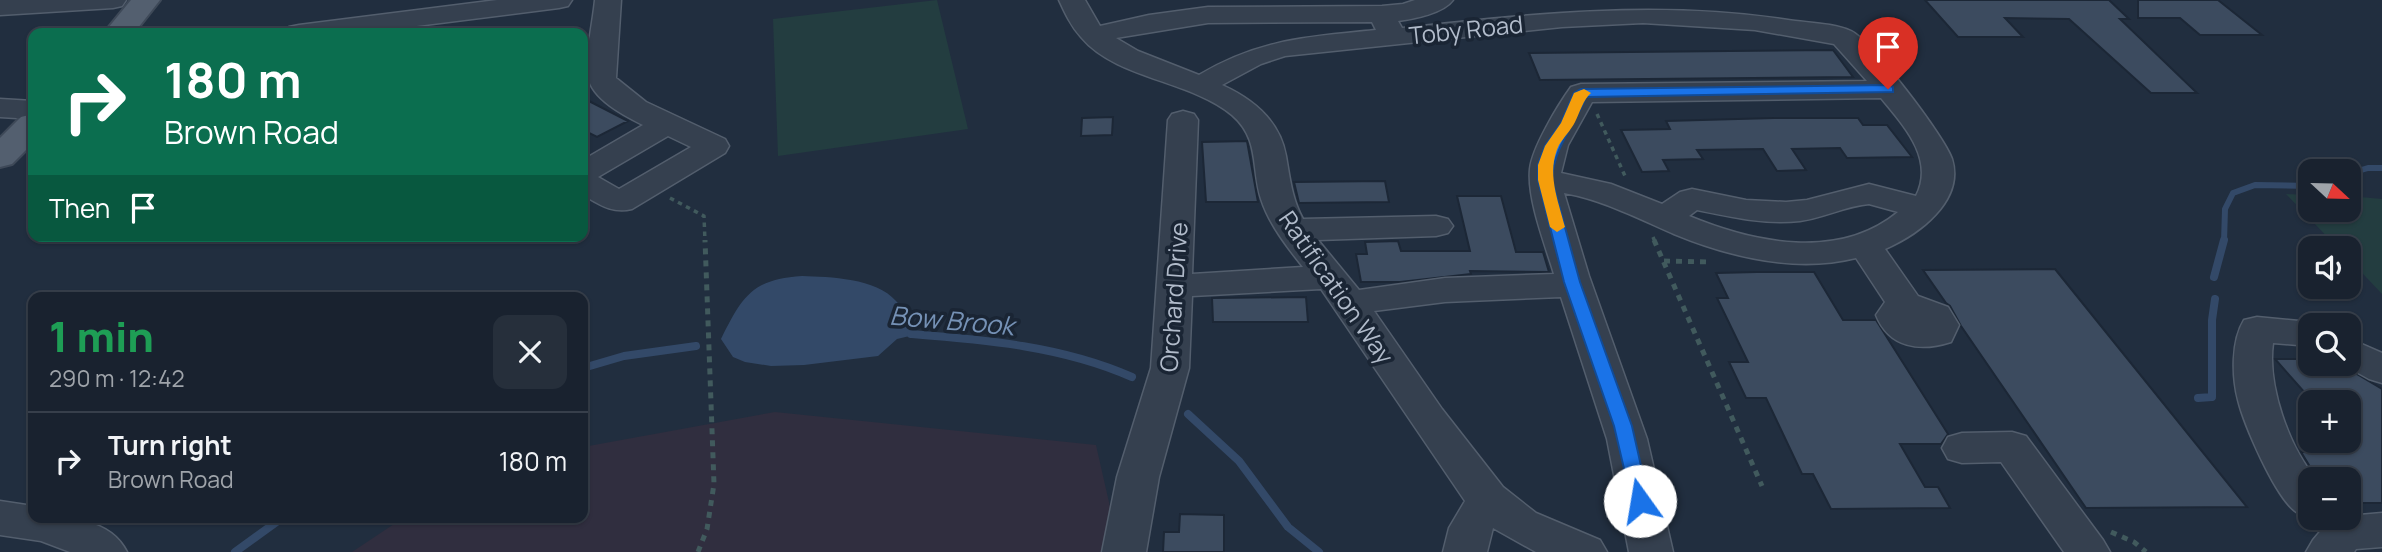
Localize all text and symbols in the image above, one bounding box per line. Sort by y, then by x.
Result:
street label: Toby Road [1407,7,1525,51]
pin [1858,17,1918,89]
icon: arrive [1869,28,1907,66]
text: 180 m [164,46,302,113]
icon: right [49,56,140,147]
text: Brown Road [164,110,339,154]
north arrow [2298,159,2361,222]
map controls [2298,159,2361,530]
icon: arrive [124,189,162,227]
text: Then [49,190,110,226]
street label: Ratification Way [1272,204,1402,370]
street label: Orchard Drive [1151,221,1195,373]
button: sound [2298,236,2361,299]
water label: Bow Brook [888,297,1020,344]
text: 1 min [49,307,154,365]
button: search [2298,313,2361,376]
button: close [493,315,567,389]
text: 290 m · 12:42 [49,362,185,394]
button: + [2298,390,2361,453]
text: Turn right [108,427,232,463]
icon: right [49,442,87,480]
text: 180 m [499,443,567,479]
text: Brown Road [108,463,234,495]
position arrow [1603,464,1677,538]
button: − [2298,467,2361,530]

